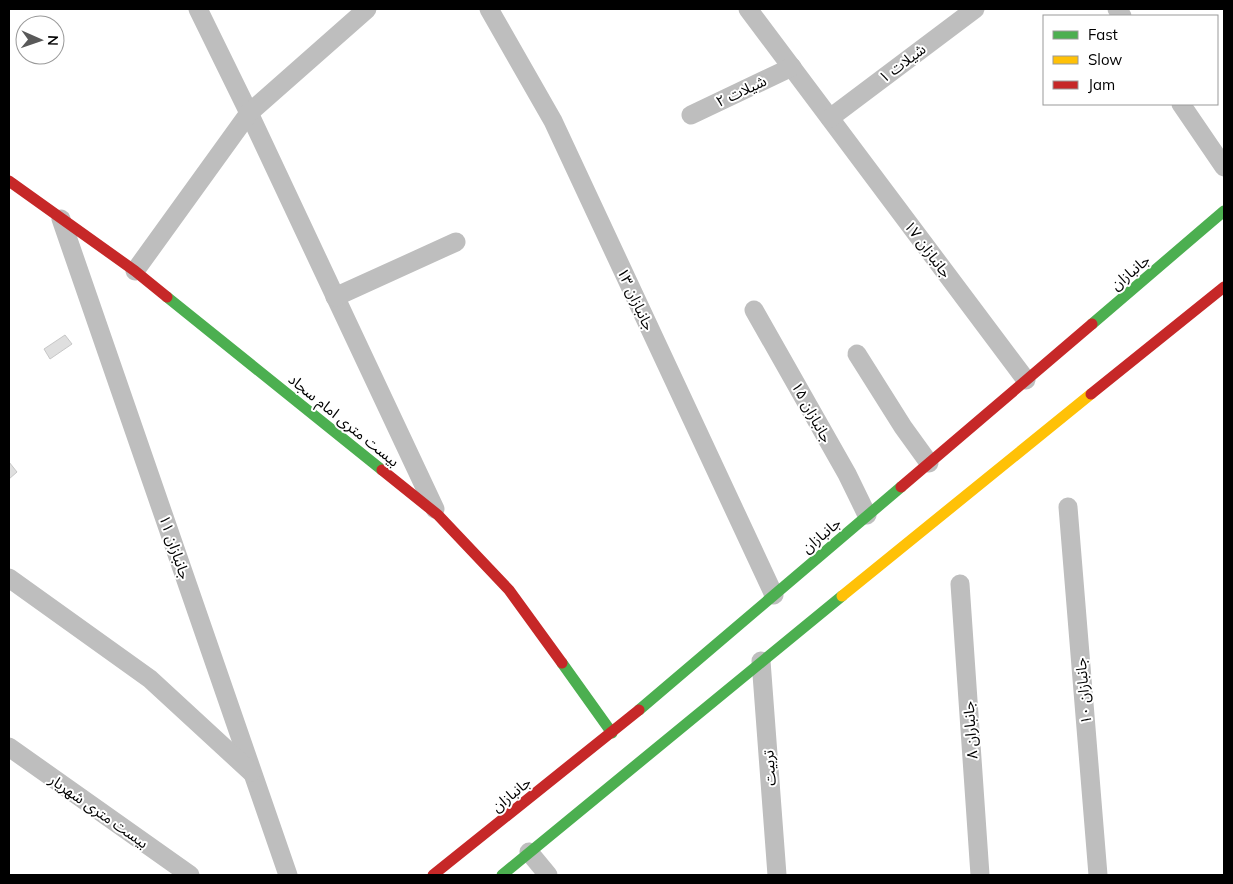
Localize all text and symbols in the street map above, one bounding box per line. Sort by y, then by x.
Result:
north arrow [15,15,65,65]
legend [1043,15,1218,105]
text: Fast [1088,25,1118,44]
text: N [44,35,62,46]
street label: شیلات ۱ [875,39,929,87]
text: Slow [1088,50,1122,69]
street label: شیلات ۲ [713,71,770,111]
text: Jam [1088,75,1115,94]
street label: جانبازان ۱۷ [900,217,956,282]
street label: جانبازان [1106,250,1154,294]
street label: جانبازان ۱۳ [613,265,659,333]
street label: بیست متری امام سجاد [283,369,403,472]
street label: جانبازان ۱۵ [787,378,837,446]
street label: جانبازان ۱۱ [155,512,195,582]
street label: جانبازان [797,513,845,557]
street label: جانبازان ۱۰ [1071,657,1095,725]
street label: جانباران ۸ [958,700,982,760]
street label: تربیت [758,749,780,787]
street label: بیست متری شهریار [45,769,152,852]
street label: جانبازان [487,772,535,816]

